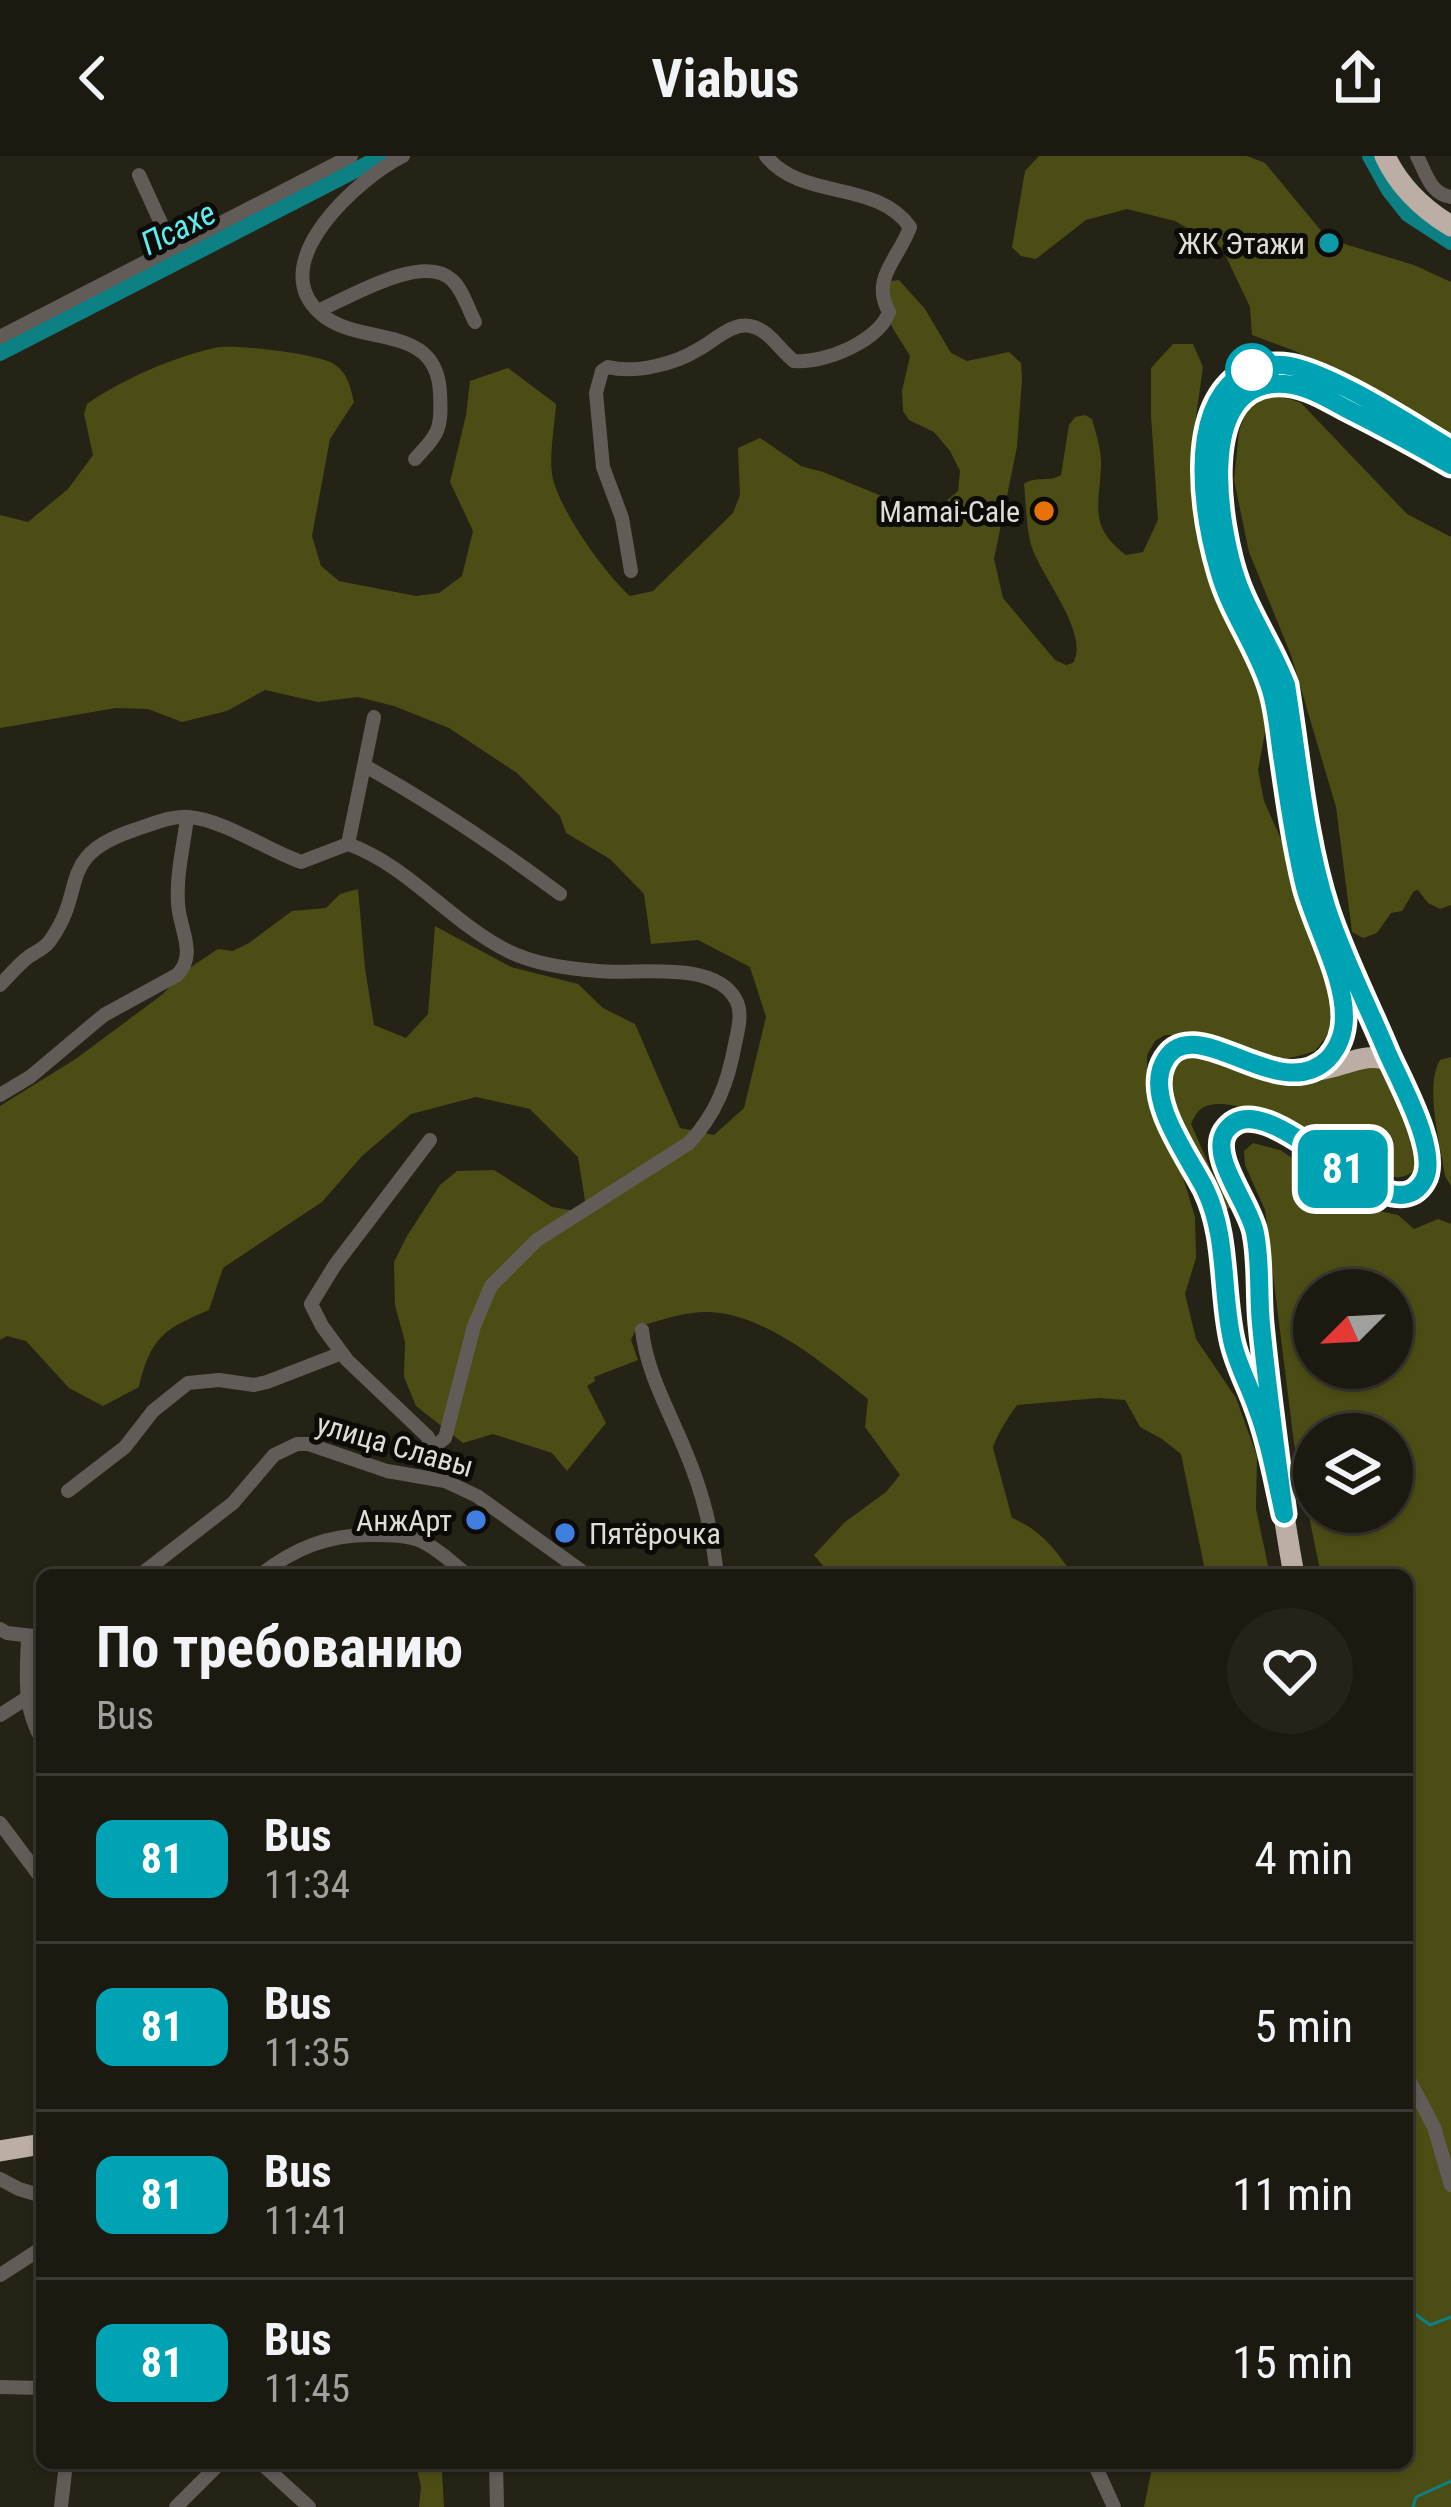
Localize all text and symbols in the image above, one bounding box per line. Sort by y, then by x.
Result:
icon: back [60,45,126,111]
icon: share [1325,45,1391,111]
text: Viabus [651,47,800,110]
water label: Псахе [134,193,222,263]
place label: ЖК Этажи [1178,226,1305,261]
marker: ЖК Этажи [1316,230,1342,256]
unlabelled marker [1227,345,1277,395]
place label: Mamai-Cale [879,494,1020,529]
marker: Mamai-Cale [1031,498,1057,524]
line badge: 81 [1289,1130,1397,1208]
text: 81 [1322,1144,1364,1193]
north arrow [1293,1269,1413,1389]
map controls [1293,1269,1413,1533]
street label: улица Славы [312,1406,478,1484]
button: layers [1293,1413,1413,1533]
place label: АнжАрт [356,1503,452,1538]
marker: АнжАрт [463,1507,489,1533]
place label: Пятёрочка [589,1516,721,1551]
marker: Пятёрочка [552,1520,578,1546]
button: heart [1227,1608,1353,1734]
text: По требованию [96,1614,463,1681]
text: Bus [96,1693,154,1739]
text: Bus [264,1809,332,1862]
text: 4 min [1254,1832,1353,1885]
text: 81 [141,1834,183,1883]
text: 11:34 [264,1862,350,1908]
text: Bus [264,1977,332,2030]
text: 5 min [1254,2000,1353,2053]
text: 81 [141,2002,183,2051]
text: 11:35 [264,2030,350,2076]
text: Bus [264,2145,332,2198]
text: 11 min [1232,2168,1353,2221]
text: 81 [141,2170,183,2219]
text: 11:41 [264,2198,350,2244]
text: Bus [264,2313,332,2366]
text: 15 min [1232,2336,1353,2389]
text: 81 [141,2338,183,2387]
text: 11:45 [264,2366,350,2412]

